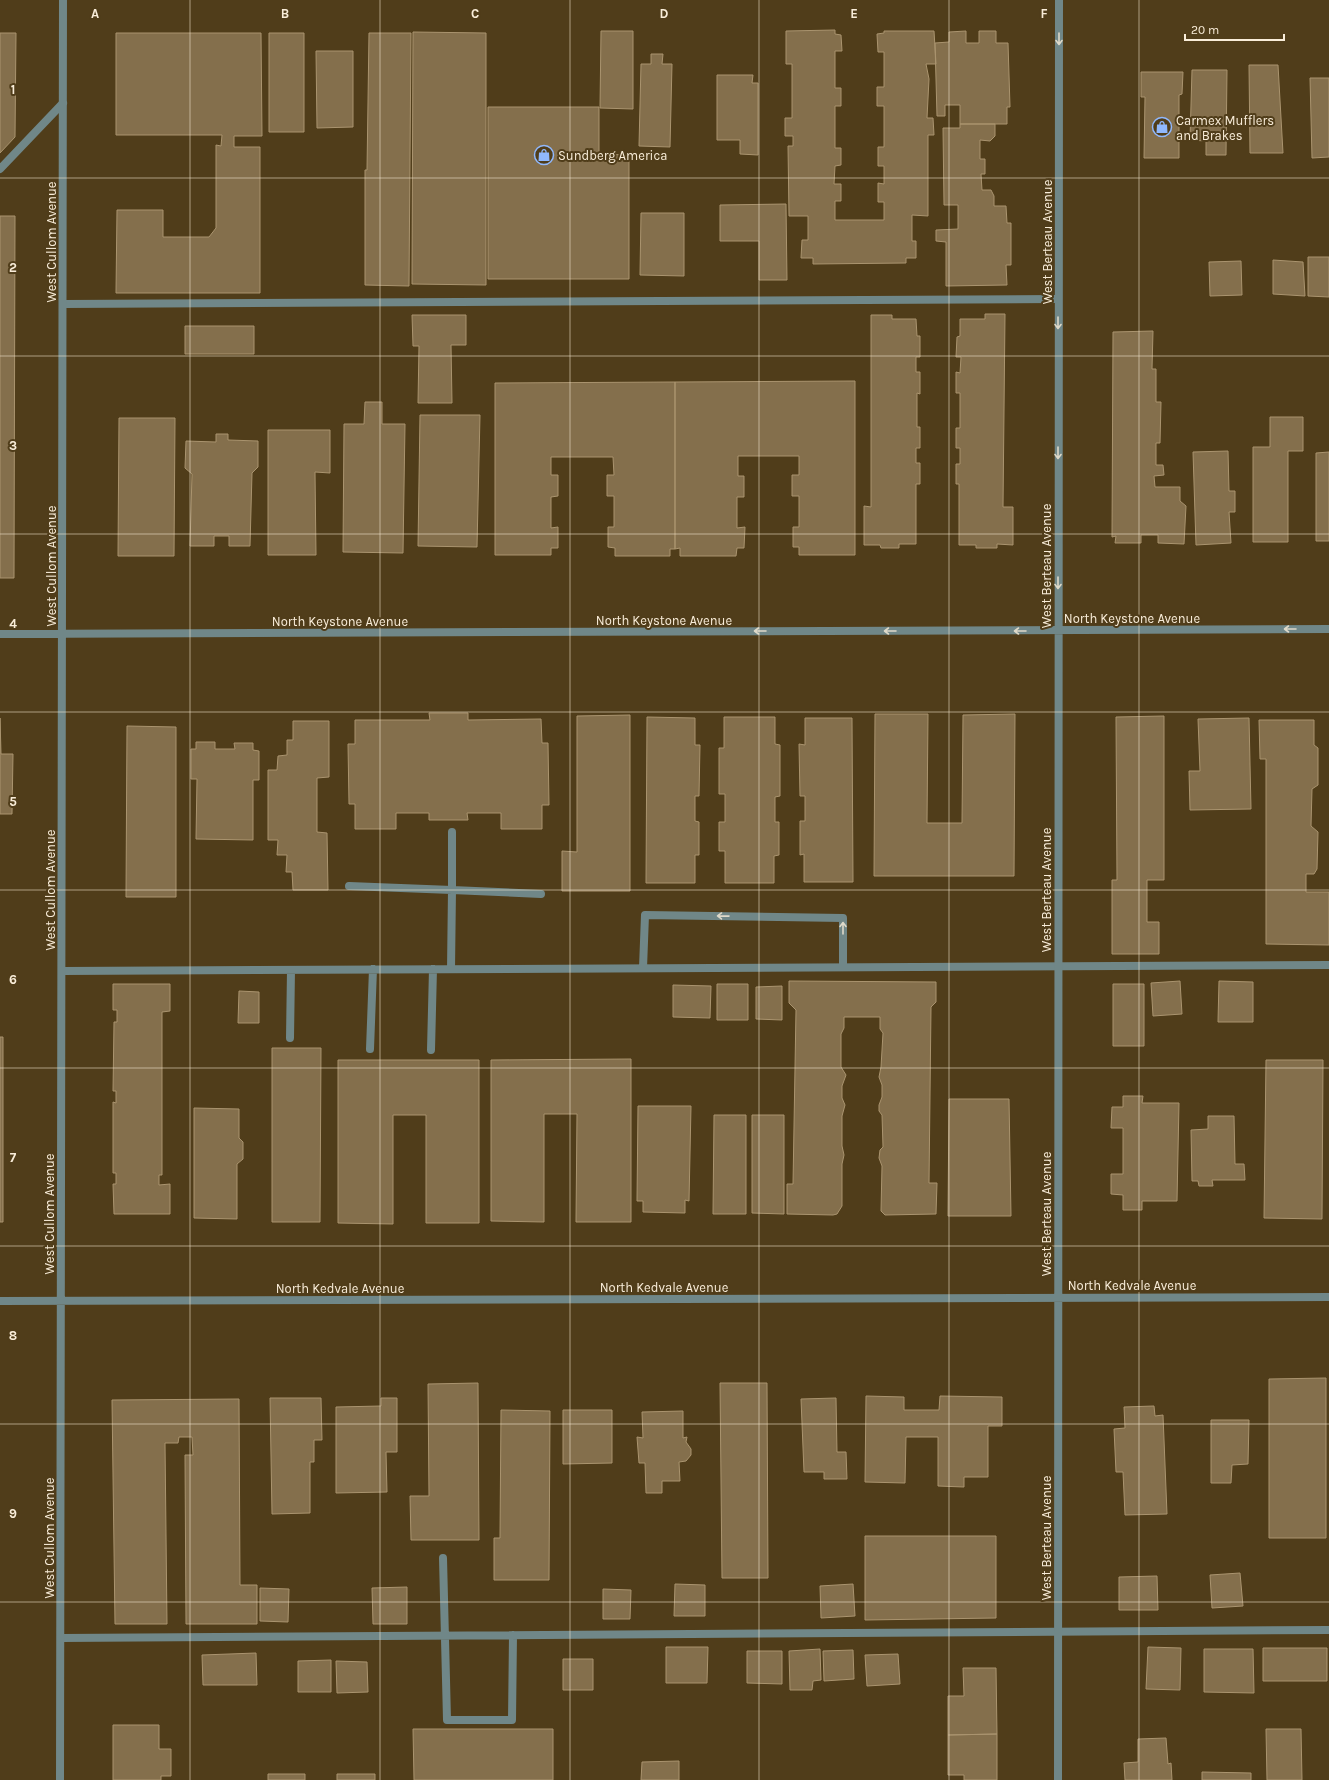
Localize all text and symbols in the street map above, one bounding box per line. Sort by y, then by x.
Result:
text: A [91,6,99,21]
text: B [281,6,289,21]
text: C [471,6,479,21]
text: D [660,6,669,21]
text: E [850,6,858,21]
text: F [1040,6,1048,21]
scale bar [1185,16,1284,42]
text: 20 m [1191,23,1219,37]
one-way arrow [1055,32,1063,45]
text: 1 [11,82,15,97]
place label: Carmex Mufflers and Brakes [1176,113,1274,143]
shop icon: Carmex Mufflers and Brakes [1151,116,1173,138]
shop icon: Sundberg America [533,144,555,166]
place label: Sundberg America [558,148,667,163]
street label: West Berteau Avenue [1040,179,1055,304]
street label: West Cullom Avenue [44,181,59,302]
text: 2 [9,260,17,275]
one-way arrow [1054,316,1062,329]
text: 3 [9,438,17,453]
one-way arrow [1054,446,1062,459]
street label: West Berteau Avenue [1039,503,1054,628]
street label: West Cullom Avenue [44,505,59,626]
one-way arrow [1054,576,1062,589]
street label: North Keystone Avenue [1064,611,1201,626]
street label: North Keystone Avenue [596,613,733,628]
street label: North Keystone Avenue [272,614,409,629]
text: 4 [9,616,17,631]
one-way arrow [1284,625,1297,633]
one-way arrow [754,627,767,635]
one-way arrow [884,627,897,635]
one-way arrow [1014,627,1027,634]
text: 5 [9,794,17,809]
street label: West Berteau Avenue [1039,827,1054,952]
street label: West Cullom Avenue [43,829,58,950]
one-way arrow [717,912,730,920]
one-way arrow [839,922,847,935]
text: 6 [9,972,17,987]
text: 7 [10,1150,17,1165]
street label: West Berteau Avenue [1039,1151,1054,1276]
street label: West Cullom Avenue [42,1153,57,1274]
street label: North Kedvale Avenue [1068,1278,1197,1293]
street label: North Kedvale Avenue [600,1280,729,1295]
street label: North Kedvale Avenue [276,1281,405,1296]
text: 8 [9,1328,17,1343]
street label: West Berteau Avenue [1039,1475,1054,1600]
street label: West Cullom Avenue [42,1477,57,1598]
text: 9 [9,1506,17,1521]

